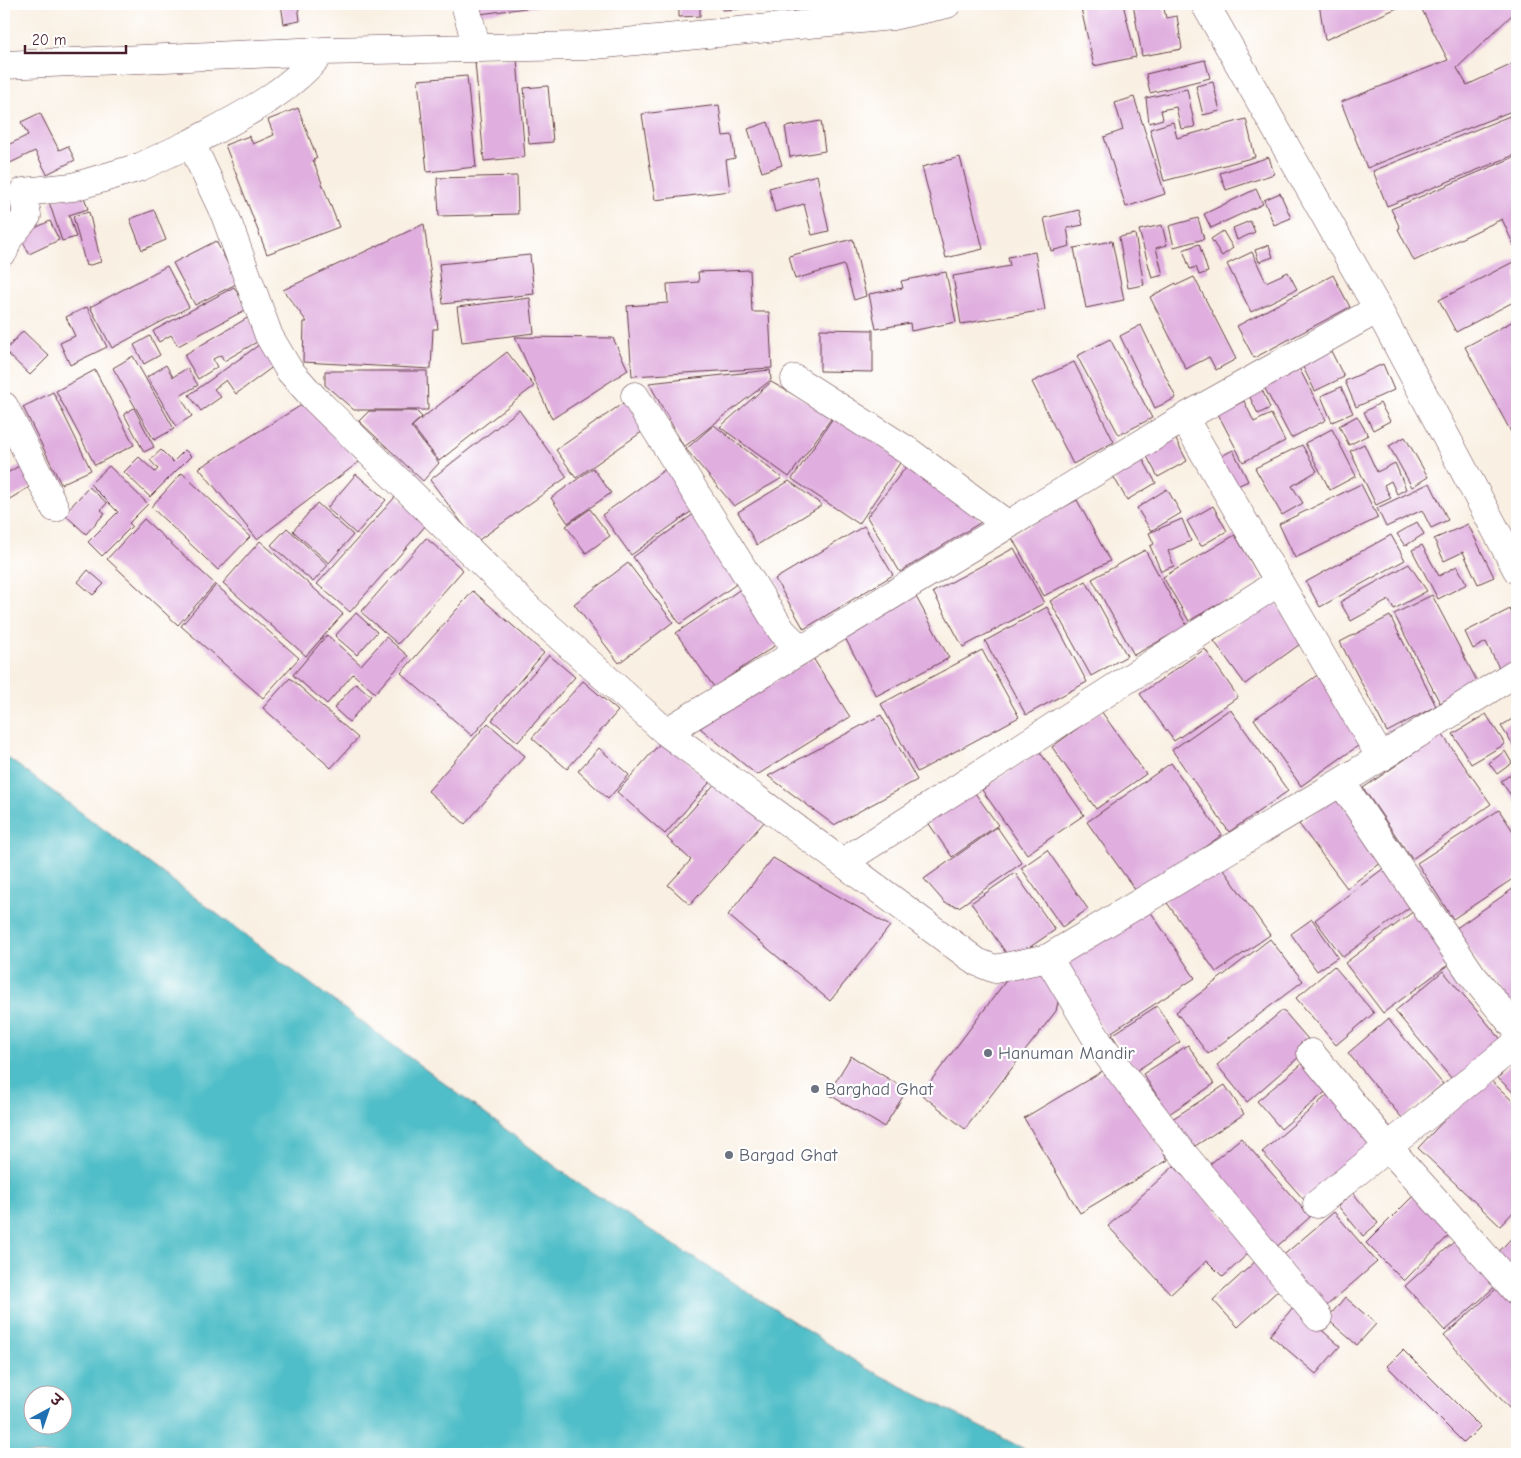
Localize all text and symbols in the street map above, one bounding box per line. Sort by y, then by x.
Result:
scale bar [25,22,126,54]
text: 20 m [32,31,66,49]
place label: Hanuman Mandir [998,1043,1136,1064]
marker: Hanuman Mandir [982,1047,994,1059]
place label: Barghad Ghat [825,1079,934,1100]
marker: Barghad Ghat [809,1083,821,1095]
place label: Bargad Ghat [739,1145,838,1166]
marker: Bargad Ghat [723,1149,735,1161]
north arrow [22,1386,72,1436]
text: उ [45,1390,66,1411]

